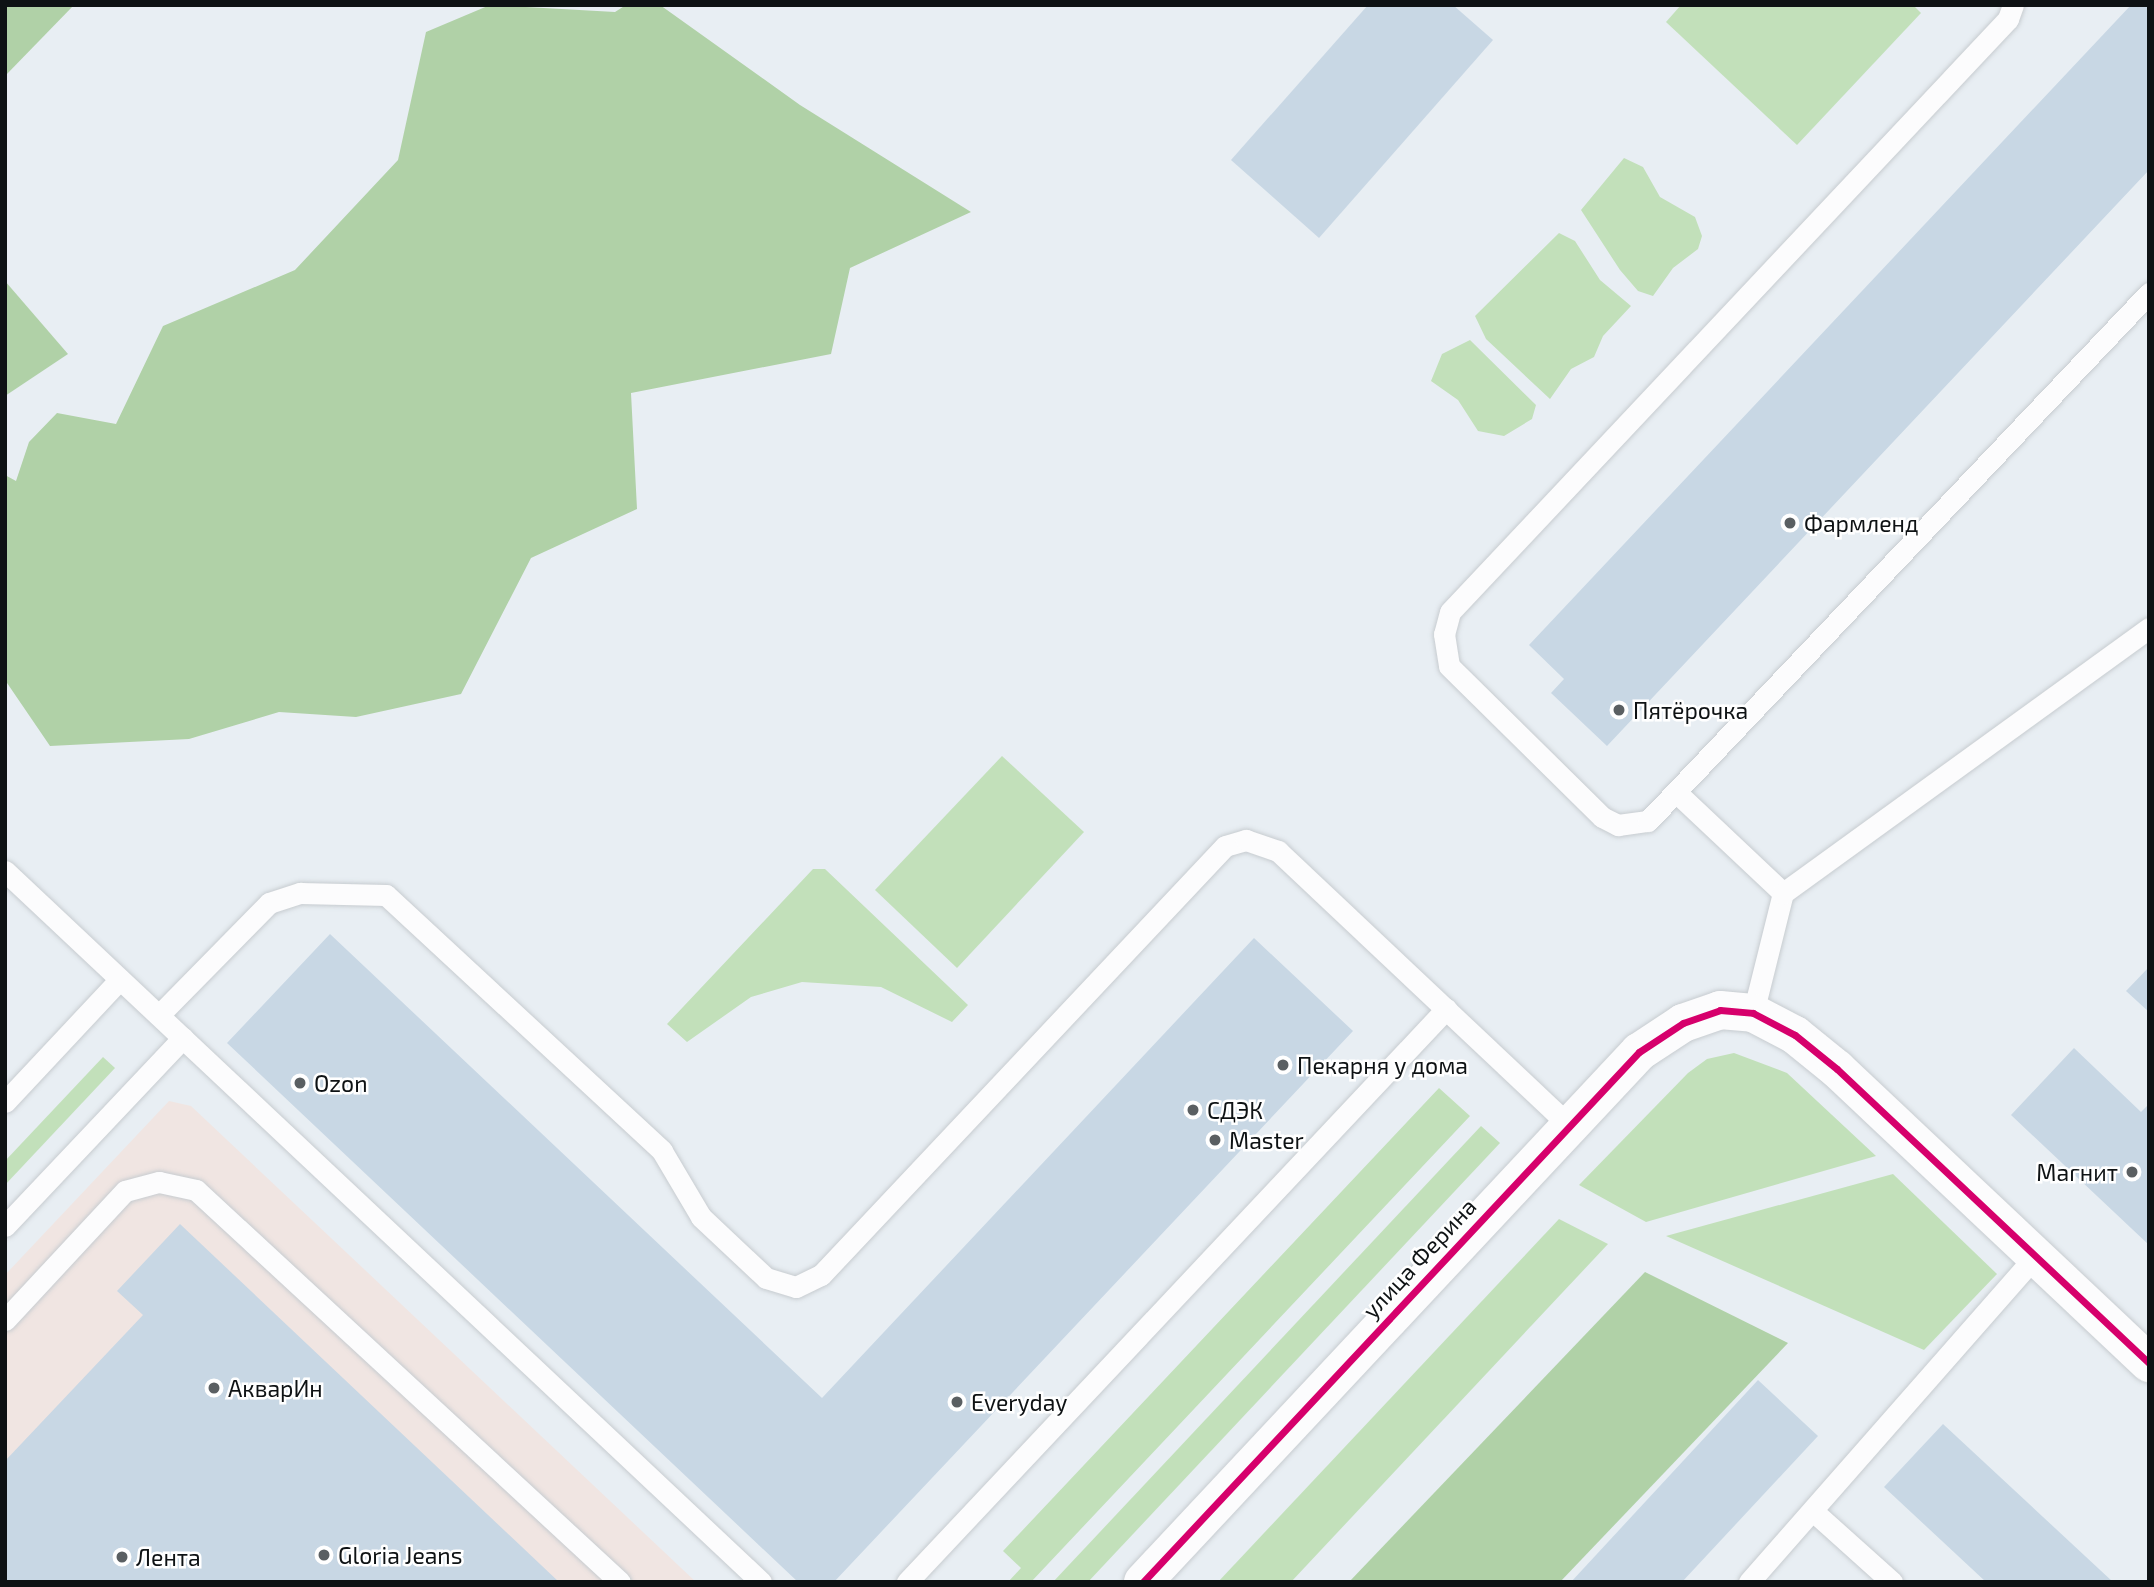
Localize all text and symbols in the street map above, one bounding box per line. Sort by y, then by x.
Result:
place label: Фармленд [1804,509,1918,537]
marker: Фармленд [1782,515,1798,531]
place label: Пятёрочка [1633,696,1748,724]
marker: Пятёрочка [1611,702,1627,718]
place label: Пекарня у дома [1297,1051,1468,1079]
marker: Пекарня у дома [1275,1057,1291,1073]
place label: Ozon [314,1069,367,1097]
marker: Ozon [292,1075,308,1091]
place label: СДЭК [1207,1096,1263,1124]
marker: СДЭК [1185,1102,1201,1118]
place label: Master [1229,1126,1304,1154]
marker: Master [1207,1132,1223,1148]
place label: Магнит [2036,1158,2118,1186]
marker: Магнит [2124,1164,2140,1180]
street label: улица Ферина [1357,1192,1481,1324]
place label: АкварИн [228,1374,323,1402]
marker: АкварИн [206,1380,222,1396]
place label: Everyday [971,1388,1068,1416]
marker: Everyday [949,1394,965,1410]
place label: Gloria Jeans [338,1541,463,1569]
place label: Лента [136,1543,201,1571]
marker: Gloria Jeans [316,1547,332,1563]
marker: Лента [114,1549,130,1565]

